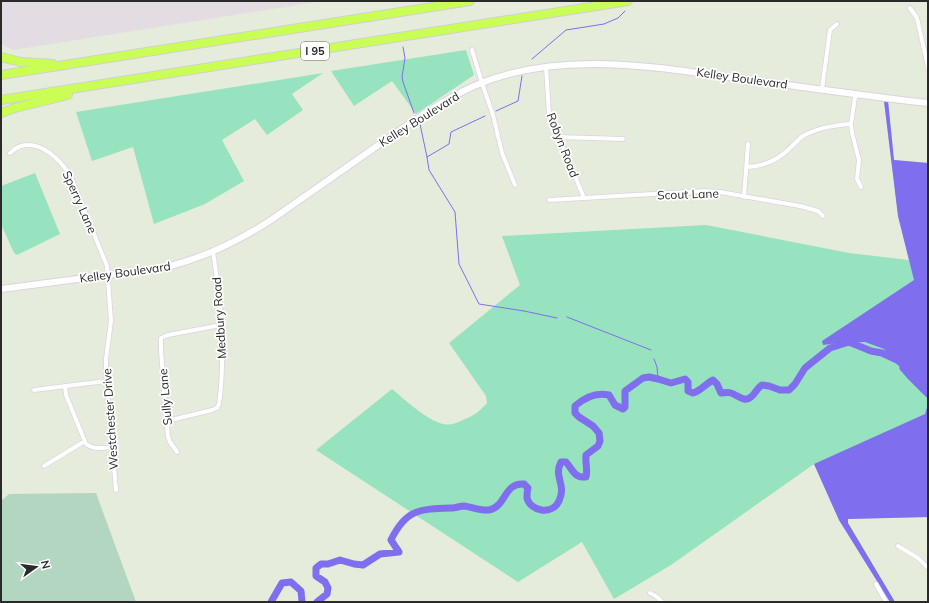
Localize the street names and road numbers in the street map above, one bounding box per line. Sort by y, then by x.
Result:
road number: I 95 [301,42,329,60]
street label: Kelley Boulevard [695,64,789,92]
street label: Kelley Boulevard [376,88,462,150]
street label: Robyn Road [544,111,582,179]
street label: Sperry Lane [60,168,100,236]
street label: Scout Lane [657,185,719,203]
street label: Kelley Boulevard [78,258,172,286]
street label: Medbury Road [209,277,229,359]
street label: Westchester Drive [99,368,121,470]
street label: Sully Lane [155,368,175,426]

